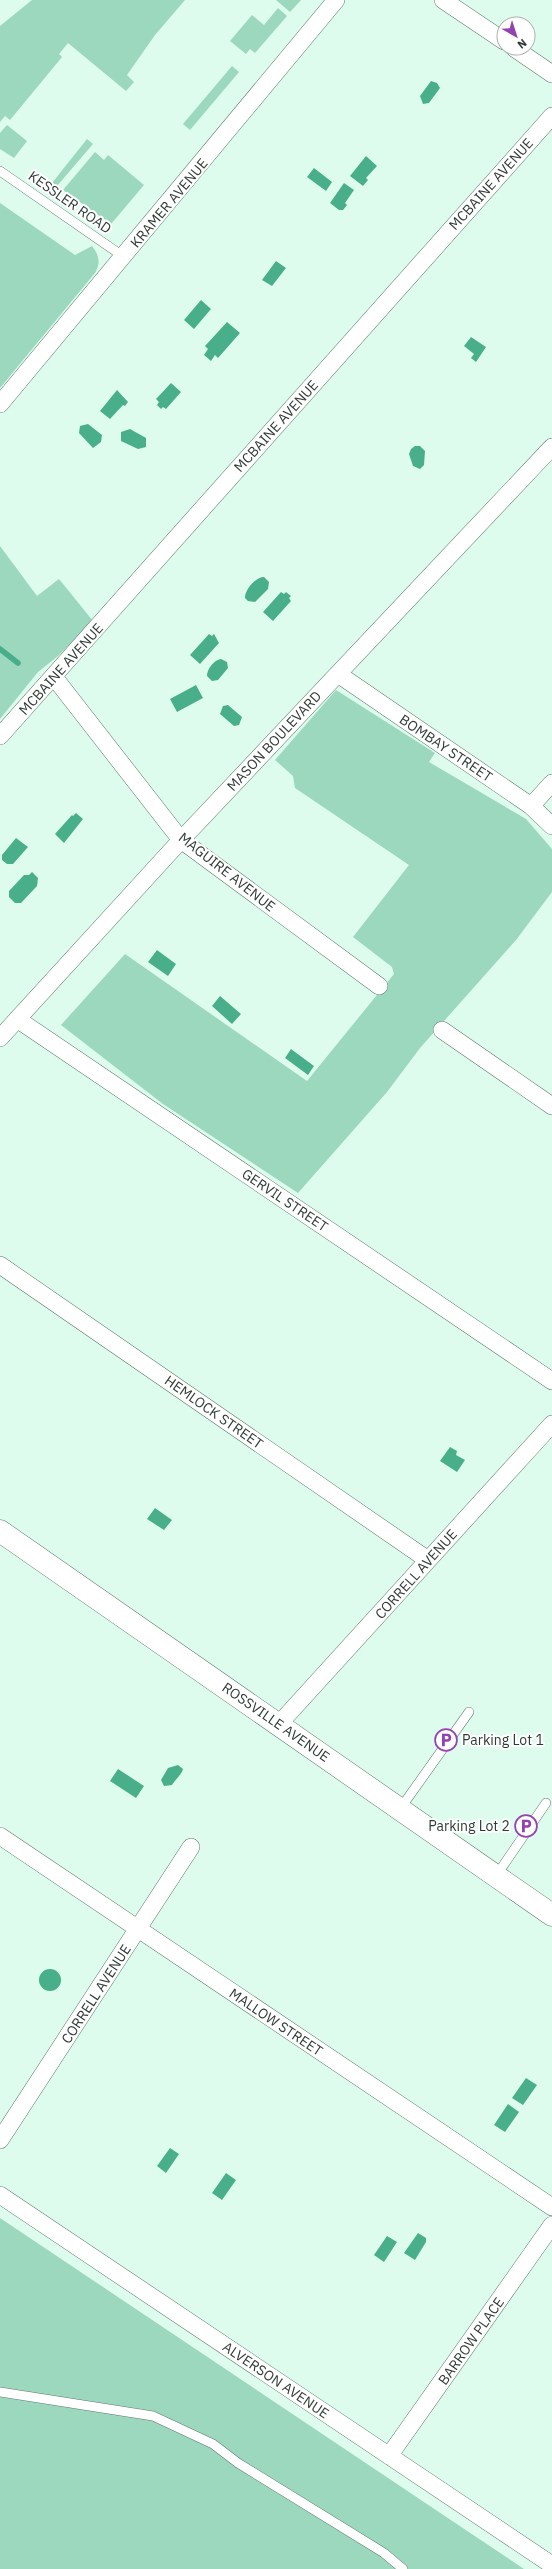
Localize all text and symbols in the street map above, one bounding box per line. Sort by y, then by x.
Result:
north arrow [496,16,536,56]
text: N [515,36,530,52]
street label: MCBAINE AVENUE [445,134,537,234]
street label: KRAMER AVENUE [126,155,212,251]
street label: KESSLER ROAD [25,167,115,237]
street label: MCBAINE AVENUE [230,376,322,476]
street label: MCBAINE AVENUE [15,619,107,719]
street label: MASON BOULEVARD [223,687,325,795]
street label: BOMBAY STREET [396,710,496,786]
street label: MAGUIRE AVENUE [175,829,279,915]
street label: GERVIL STREET [238,1165,332,1235]
street label: HEMLOCK STREET [161,1371,267,1453]
street label: CORRELL AVENUE [371,1525,461,1623]
street label: ROSSVILLE AVENUE [219,1678,333,1766]
parking icon: Parking Lot 1 [433,1727,459,1753]
place label: Parking Lot 1 [462,1731,544,1749]
parking icon: Parking Lot 2 [513,1813,539,1839]
place label: Parking Lot 2 [428,1817,510,1835]
street label: CORRELL AVENUE [57,1941,135,2047]
street label: MALLOW STREET [226,1984,326,2060]
street label: BARROW PLACE [434,2294,508,2388]
street label: ALVERSON AVENUE [219,2338,333,2422]

